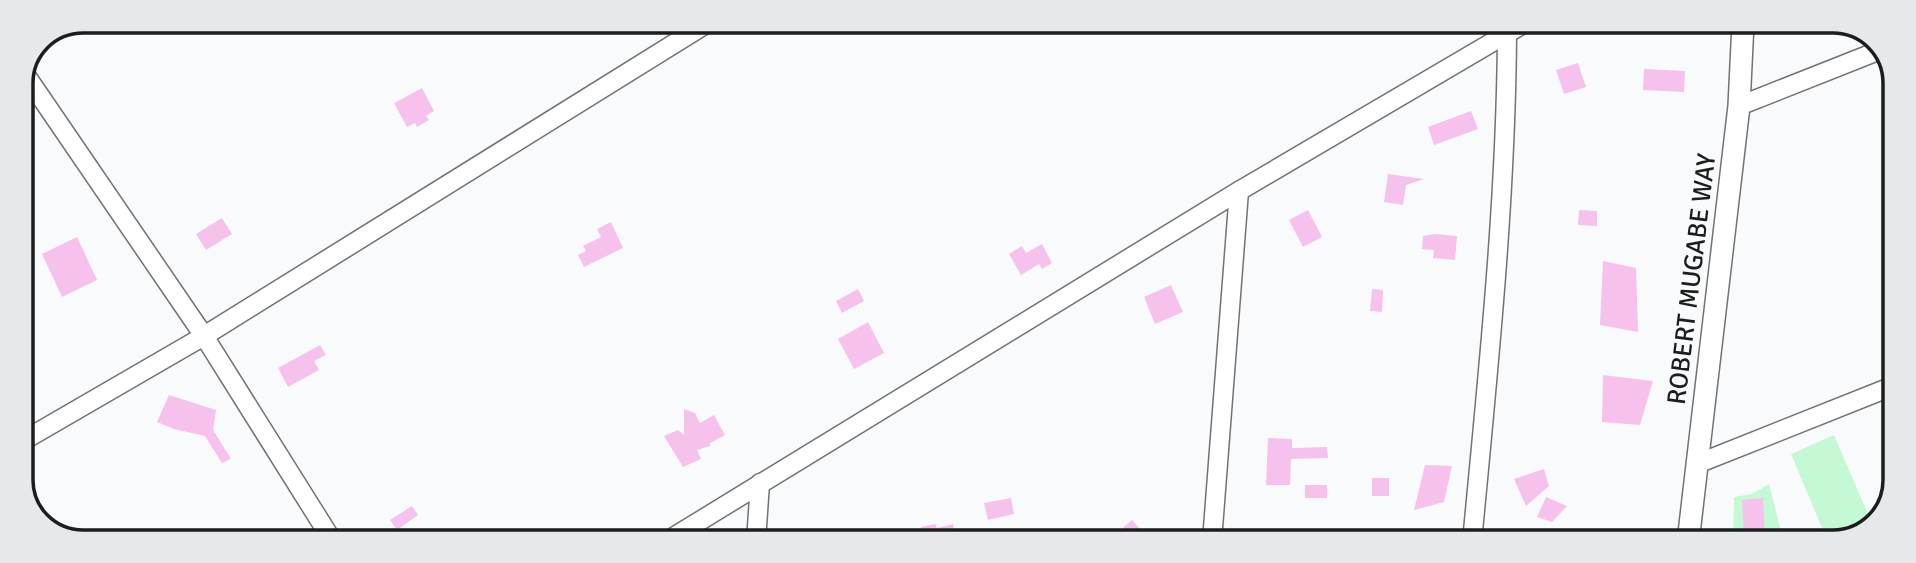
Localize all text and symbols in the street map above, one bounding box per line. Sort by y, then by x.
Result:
street label: ROBERT MUGABE WAY [1661,152,1723,406]

